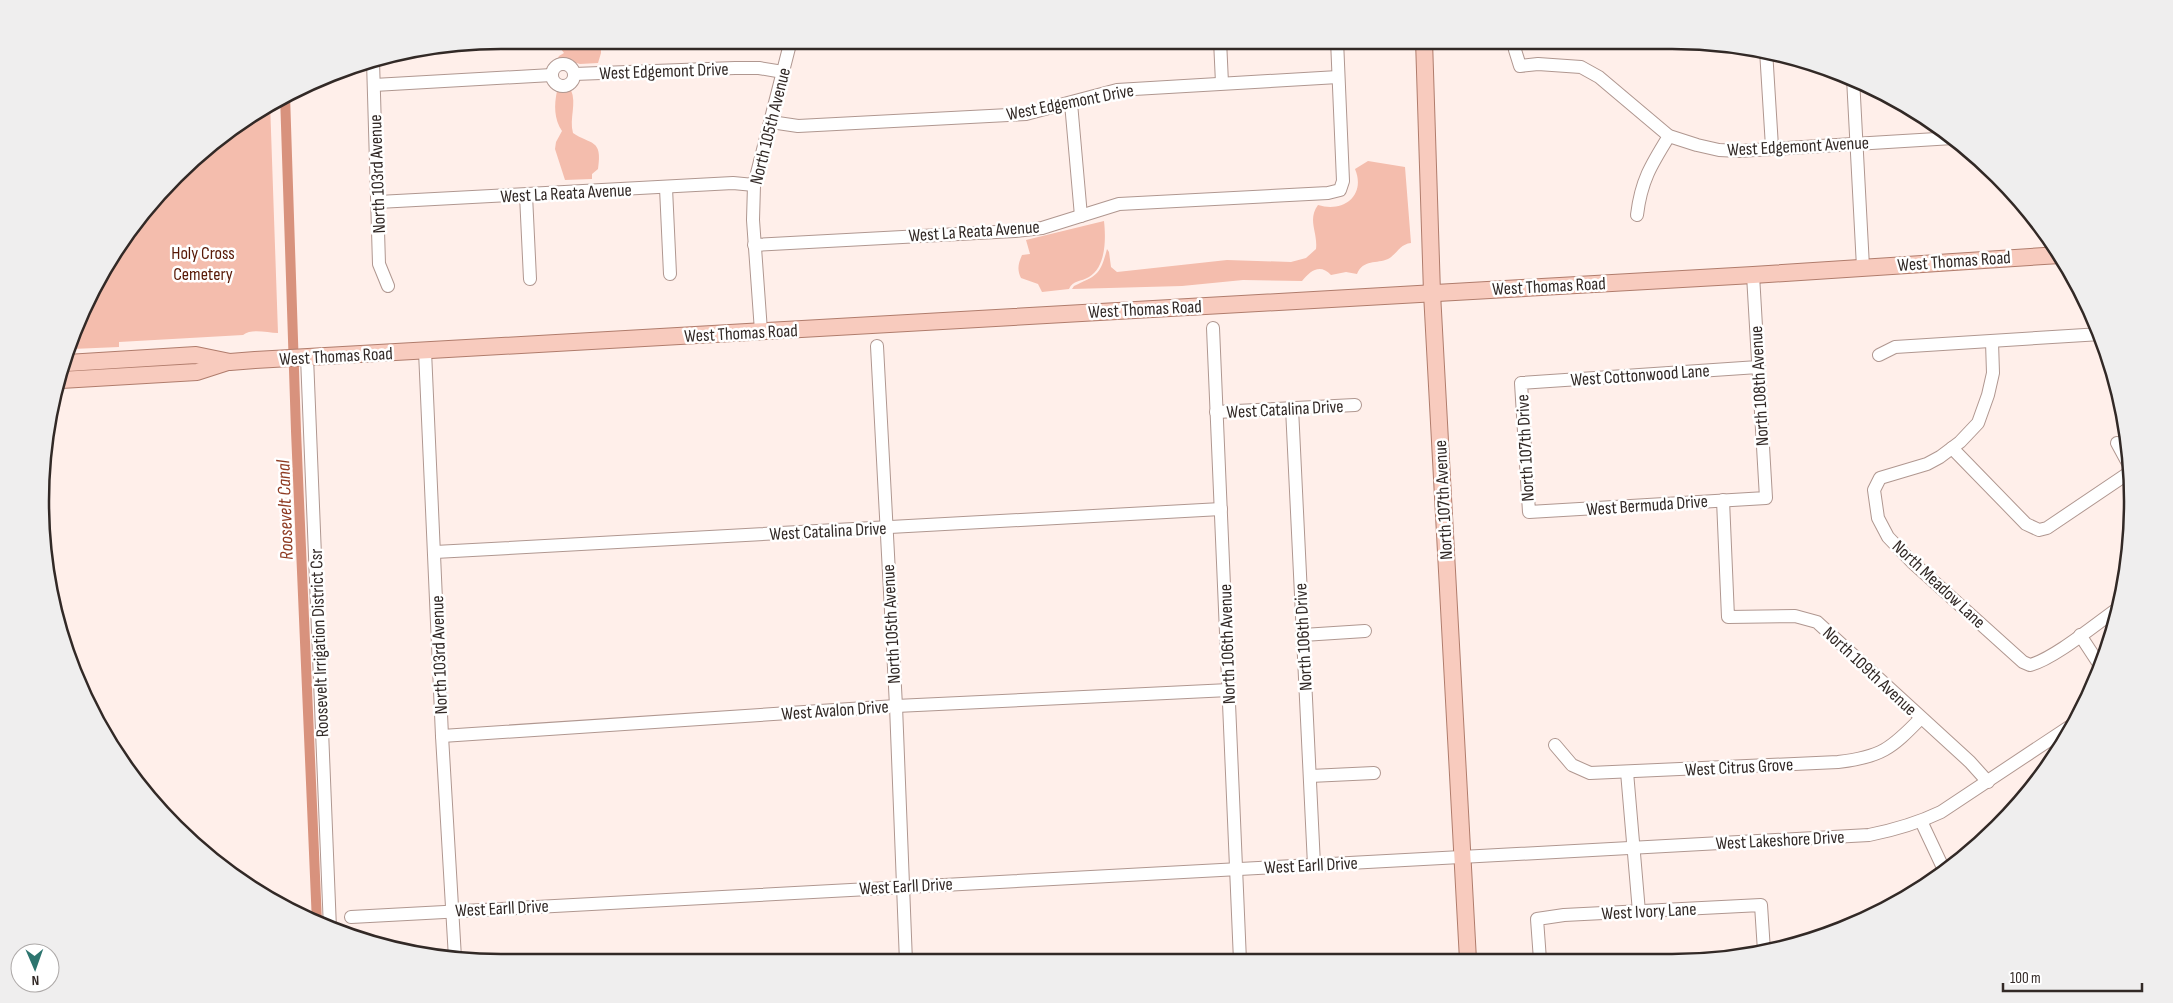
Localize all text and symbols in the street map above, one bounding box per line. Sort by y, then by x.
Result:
street label: West Edgemont Drive [599,59,729,84]
street label: North 105th Avenue [746,66,795,187]
street label: West Edgemont Drive [1005,80,1136,125]
street label: North 103rd Avenue [365,114,390,234]
street label: West Edgemont Avenue [1727,132,1869,161]
street label: West La Reata Avenue [500,180,632,207]
street label: West La Reata Avenue [908,216,1040,247]
park label: Holy Cross Cemetery [171,243,235,285]
street label: West Thomas Road [1897,247,2011,276]
street label: West Thomas Road [1492,273,1606,300]
street label: West Thomas Road [1088,296,1202,323]
street label: West Thomas Road [684,320,798,347]
street label: North 108th Avenue [1746,325,1773,447]
street label: West Thomas Road [279,343,393,370]
street label: West Cottonwood Lane [1570,360,1710,391]
street label: North 107th Drive [1512,394,1539,502]
street label: West Catalina Drive [1226,396,1344,423]
street label: North 107th Avenue [1430,440,1457,560]
water label: Roosevelt Canal [272,459,299,560]
street label: West Bermuda Drive [1586,491,1708,520]
street label: West Catalina Drive [769,518,887,545]
street label: North Meadow Lane [1888,536,1989,633]
street label: Roosevelt Irrigation District Csr [306,548,333,738]
street label: North 105th Avenue [878,564,905,684]
street label: North 106th Avenue [1215,583,1240,704]
street label: North 106th Drive [1290,583,1317,691]
street label: North 103rd Avenue [427,595,452,715]
street label: North 109th Avenue [1818,623,1921,720]
street label: West Avalon Drive [781,696,889,725]
street label: West Citrus Grove [1684,754,1794,781]
street label: West Lakeshore Drive [1715,827,1845,854]
street label: West Earll Drive [1264,853,1358,878]
street label: West Earll Drive [859,874,953,899]
street label: West Earll Drive [455,896,549,921]
street label: West Ivory Lane [1601,899,1697,924]
north arrow [10,943,60,993]
scale bar [2003,960,2142,992]
text: 100 m [2010,969,2041,988]
text: N [31,972,39,989]

